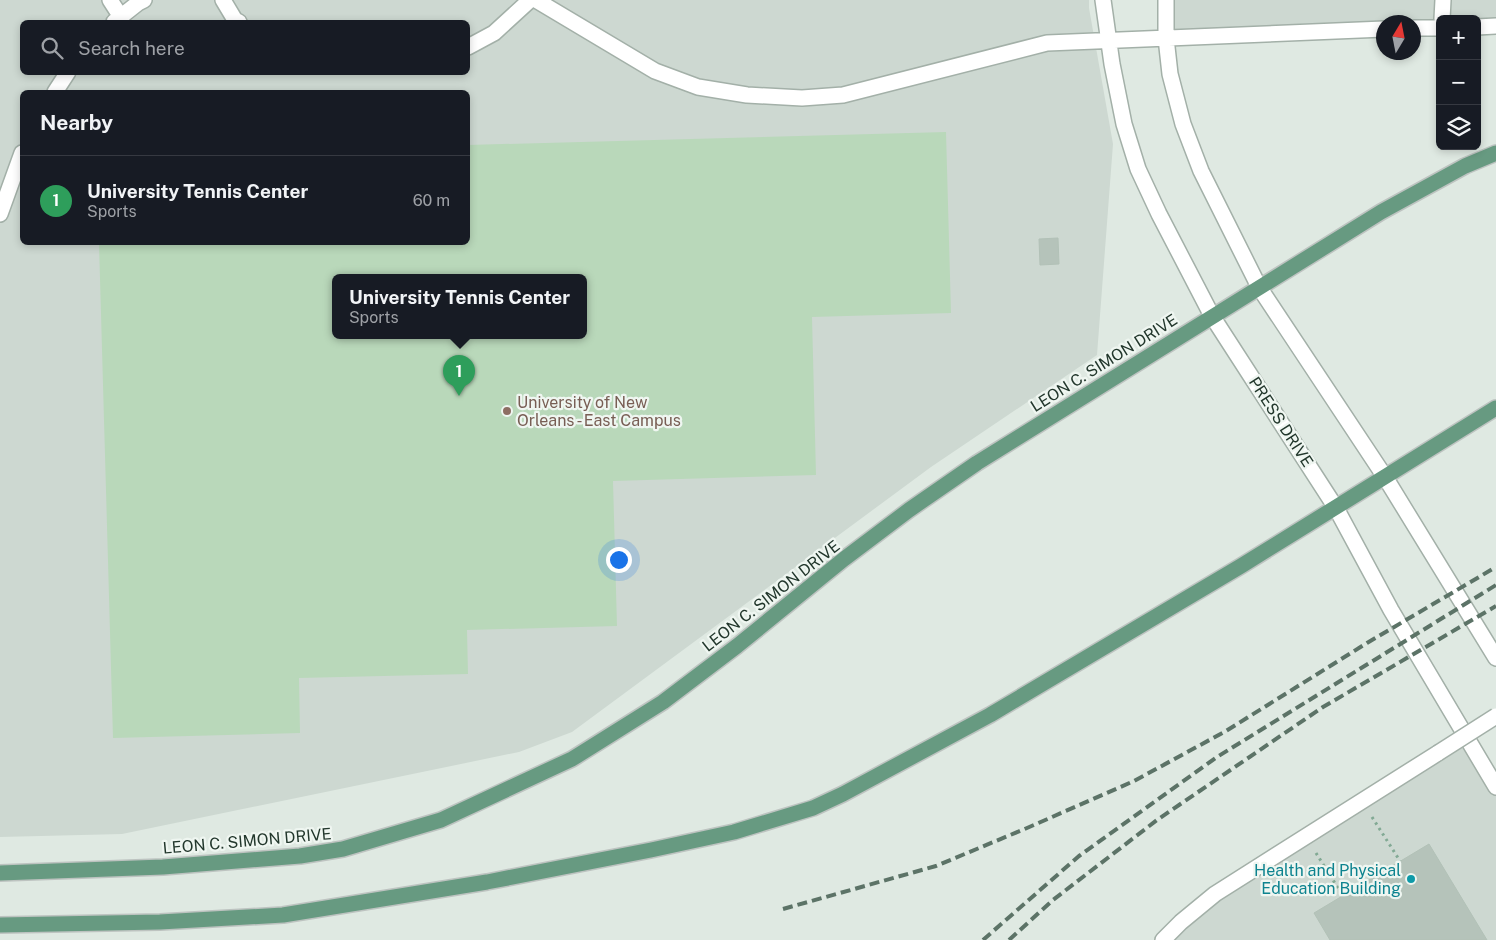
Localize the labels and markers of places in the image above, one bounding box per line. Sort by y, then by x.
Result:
pin: 1 [443,355,475,396]
place label: University of New Orleans - East Campus [517,393,681,430]
marker: University of New Orleans - East Campus [501,405,513,417]
place label: Health and Physical Education Building [1254,861,1401,898]
marker: Health and Physical Education Building [1405,873,1417,885]

